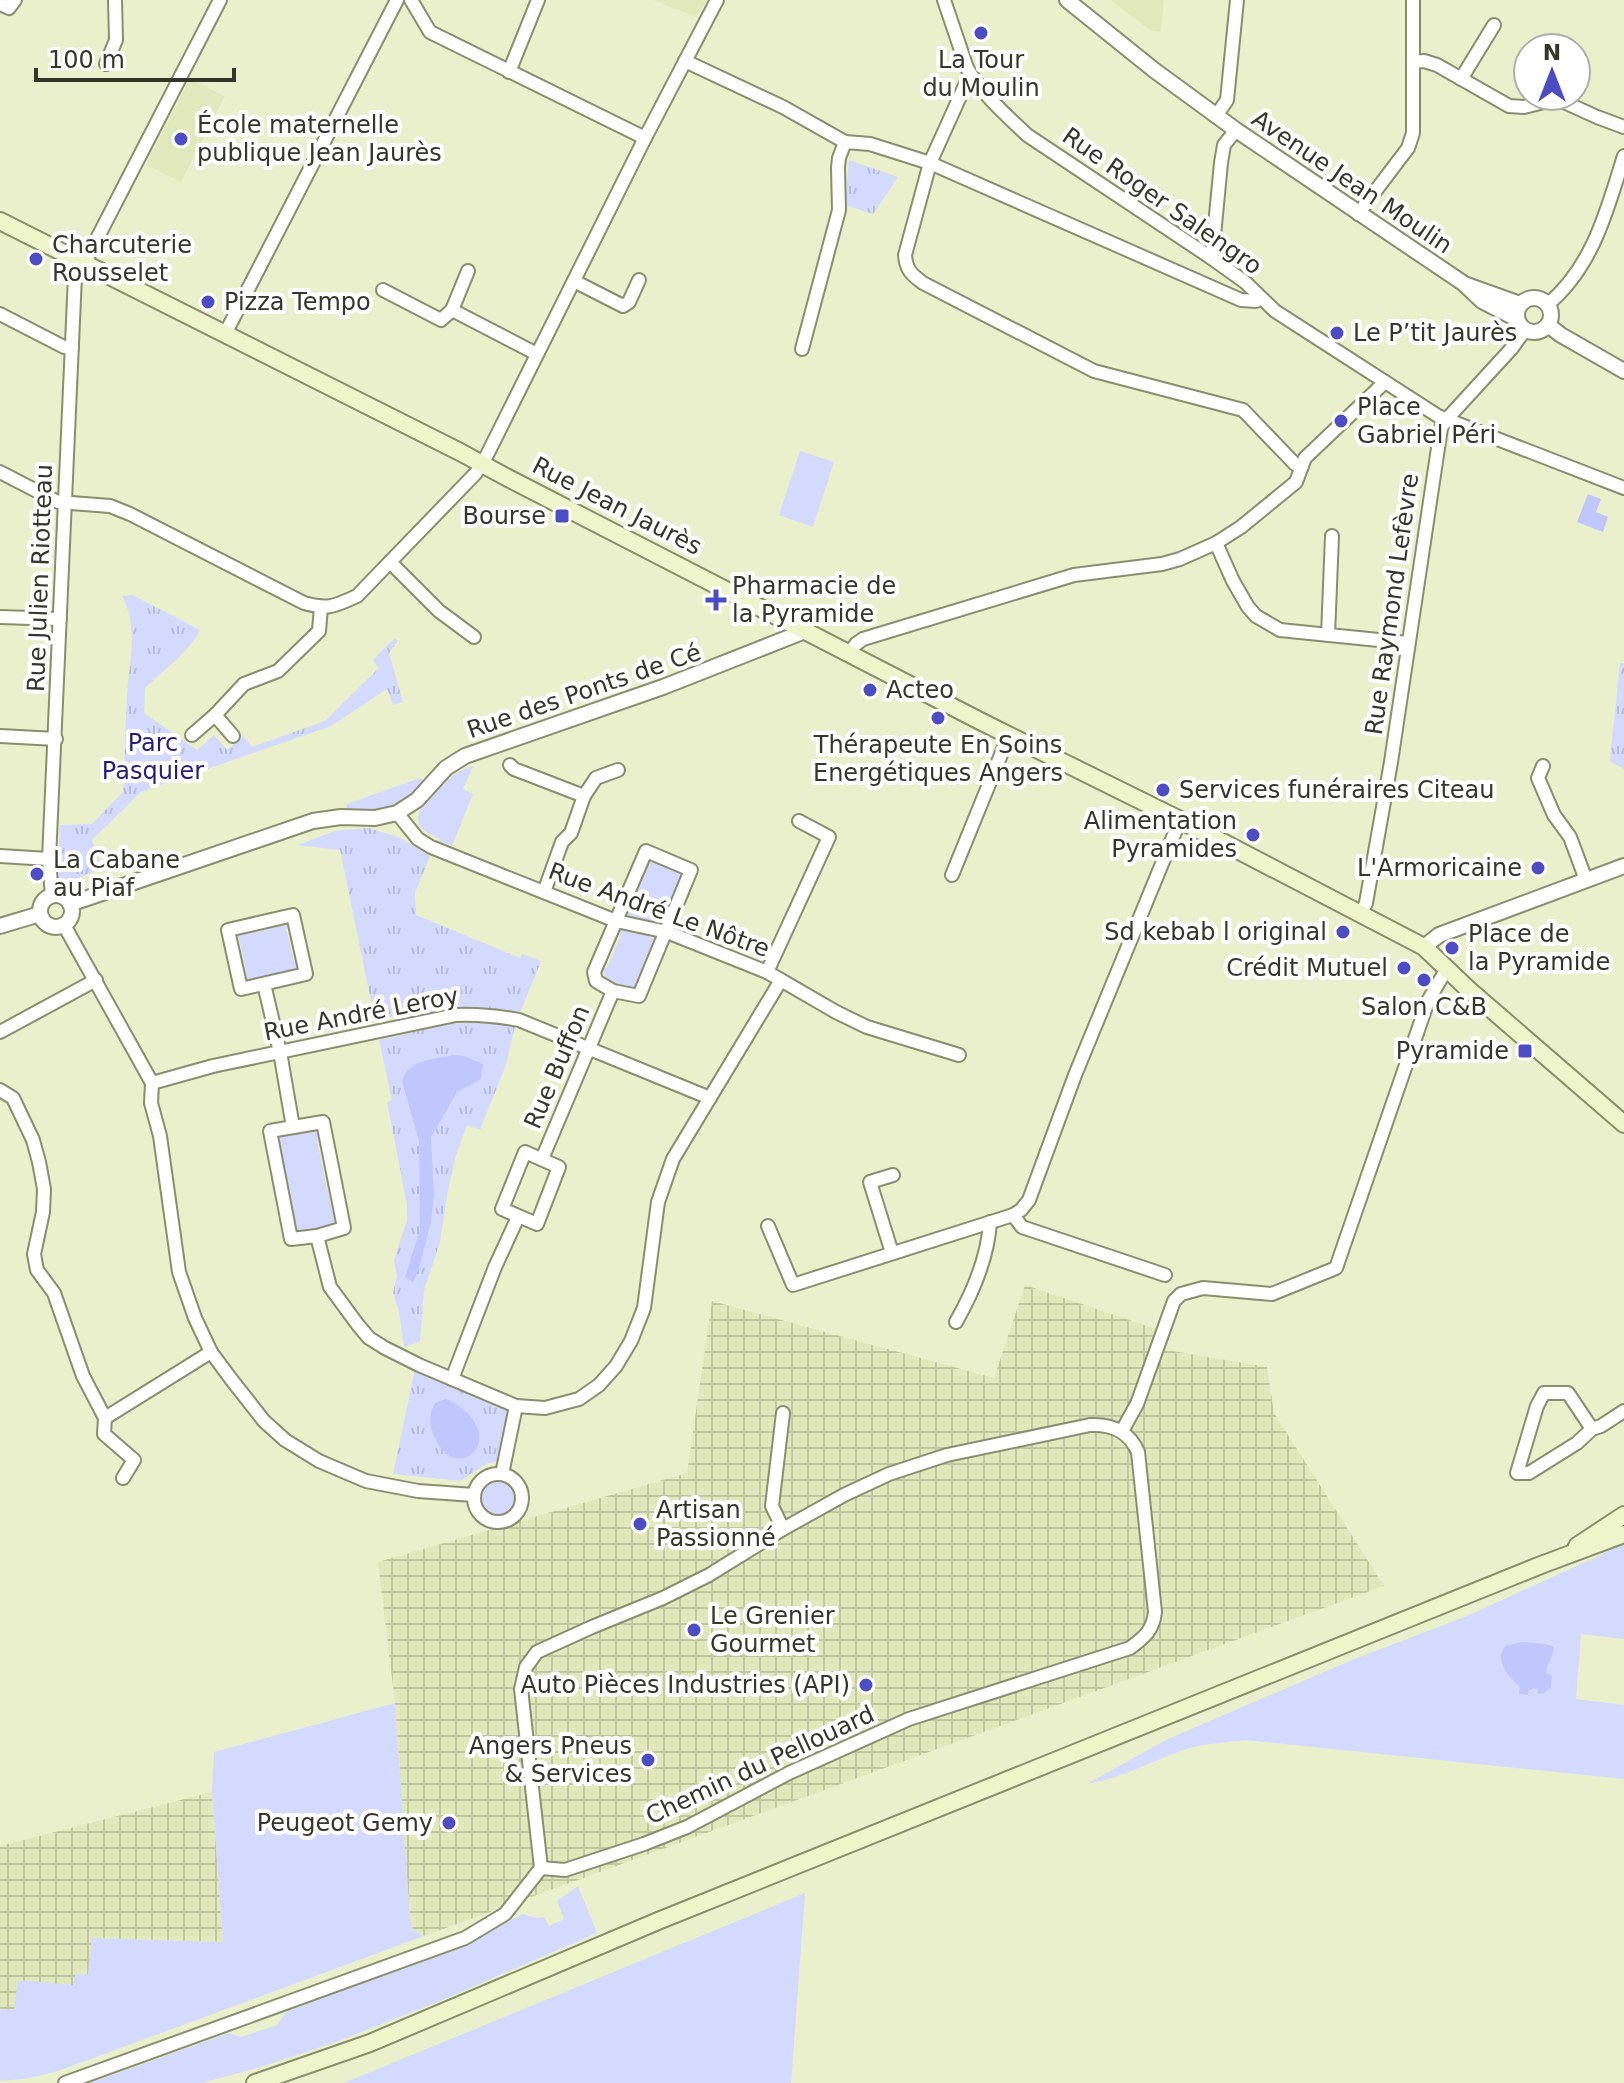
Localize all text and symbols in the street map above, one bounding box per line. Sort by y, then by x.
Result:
marker: La Tour du Moulin [972,24,990,42]
scale bar [36,32,234,82]
north arrow [1512,32,1592,112]
text: N [1543,40,1561,65]
text: 100 m [48,46,125,74]
place label: La Tour du Moulin [922,46,1040,102]
street label: Avenue Jean Moulin [1247,105,1457,259]
place label: École maternelle publique Jean Jaurès [197,110,442,167]
street label: Rue Roger Salengro [1057,122,1267,280]
marker: École maternelle publique Jean Jaurès [172,130,190,148]
place label: Charcuterie Rousselet [52,231,192,287]
marker: Charcuterie Rousselet [27,250,45,268]
place label: Pizza Tempo [224,288,371,316]
marker: Pizza Tempo [199,293,217,311]
place label: Le P’tit Jaurès [1353,319,1517,347]
marker: Le P’tit Jaurès [1328,324,1346,342]
place label: Place Gabriel Péri [1357,393,1496,449]
marker: Place Gabriel Péri [1332,412,1350,430]
street label: Rue Jean Jaurès [528,451,706,561]
street label: Rue Julien Riotteau [22,464,58,692]
street label: Rue Raymond Lefèvre [1360,472,1424,736]
place label: Bourse [463,502,546,530]
marker: Bourse [553,507,571,525]
place label: Pharmacie de la Pyramide [732,572,896,628]
marker: Pharmacie de la Pyramide [707,591,725,609]
street label: Rue des Ponts de Cé [463,638,705,744]
place label: Acteo [886,676,954,704]
marker: Acteo [861,681,879,699]
marker: Thérapeute En Soins Energétiques Angers [929,709,947,727]
park label: Parc Pasquier [102,729,204,785]
place label: Thérapeute En Soins Energétiques Angers [813,731,1063,787]
place label: Services funéraires Citeau [1179,776,1494,804]
marker: Services funéraires Citeau [1154,781,1172,799]
place label: Alimentation Pyramides [1084,807,1237,863]
marker: Alimentation Pyramides [1244,826,1262,844]
place label: La Cabane au Piaf [53,846,180,902]
place label: L'Armoricaine [1357,854,1522,882]
street label: Rue André Le Nôtre [545,857,773,963]
marker: L'Armoricaine [1529,859,1547,877]
marker: La Cabane au Piaf [28,865,46,883]
place label: Sd kebab l original [1104,918,1327,946]
place label: Place de la Pyramide [1468,920,1610,976]
marker: Sd kebab l original [1334,923,1352,941]
marker: Place de la Pyramide [1443,939,1461,957]
place label: Crédit Mutuel [1226,954,1388,982]
marker: Crédit Mutuel [1395,959,1413,977]
marker: Salon C&B [1415,971,1433,989]
street label: Rue André Leroy [261,981,461,1047]
place label: Salon C&B [1361,993,1487,1021]
street label: Rue Buffon [518,1001,596,1133]
place label: Pyramide [1396,1037,1509,1065]
marker: Pyramide [1516,1042,1534,1060]
place label: Artisan Passionné [656,1496,776,1552]
marker: Artisan Passionné [631,1515,649,1533]
place label: Le Grenier Gourmet [710,1602,835,1658]
marker: Le Grenier Gourmet [685,1621,703,1639]
place label: Auto Pièces Industries (API) [520,1671,850,1699]
marker: Auto Pièces Industries (API) [857,1676,875,1694]
street label: Chemin du Pellouard [641,1700,879,1830]
place label: Angers Pneus & Services [469,1732,632,1788]
marker: Angers Pneus & Services [639,1751,657,1769]
place label: Peugeot Gemy [257,1809,433,1837]
marker: Peugeot Gemy [440,1814,458,1832]

